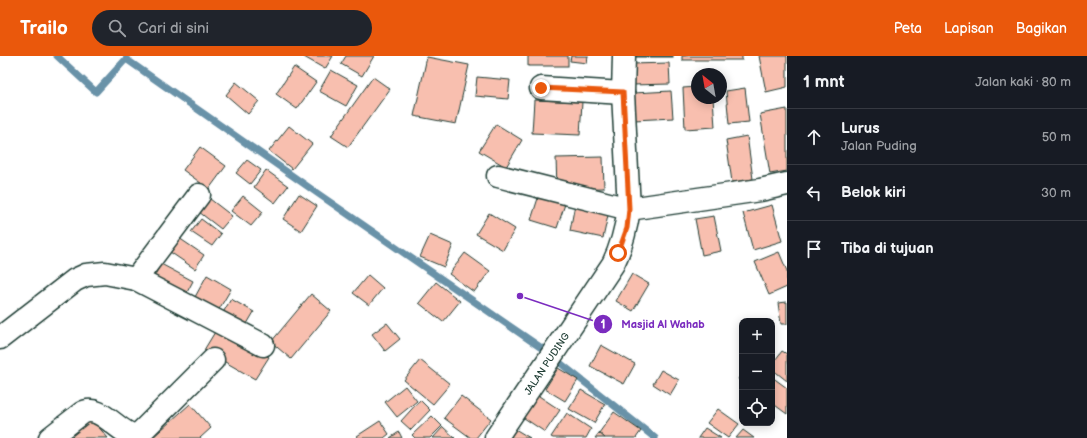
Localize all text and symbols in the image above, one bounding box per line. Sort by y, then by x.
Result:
search box [92,10,372,46]
text: Trailo [20,17,68,40]
icon: search [106,17,128,39]
text: Cari di sini [138,19,209,38]
text: Peta [894,20,922,37]
text: Lapisan [944,20,994,37]
text: Bagikan [1016,20,1067,37]
north arrow [691,68,727,104]
text: 1 mnt [803,72,844,92]
text: Jalan kaki · 80 m [975,74,1071,90]
route end [532,79,550,97]
text: Lurus [841,119,880,138]
icon: ahead [803,126,825,148]
text: 50 m [1042,129,1071,145]
text: Jalan Puding [841,138,917,154]
icon: left [803,182,825,204]
text: Belok kiri [841,183,906,202]
text: 30 m [1041,185,1071,201]
icon: arrive [803,238,825,260]
text: Tiba di tujuan [841,239,934,258]
route start [609,244,627,262]
callout: Masjid Al Wahab [593,312,713,335]
text: 1 [600,317,606,332]
text: Masjid Al Wahab [621,318,705,331]
map controls [739,318,775,426]
button: + [739,318,775,354]
street label: JALAN PUDING [522,330,572,397]
button: − [739,354,775,390]
button: locate [739,390,775,426]

